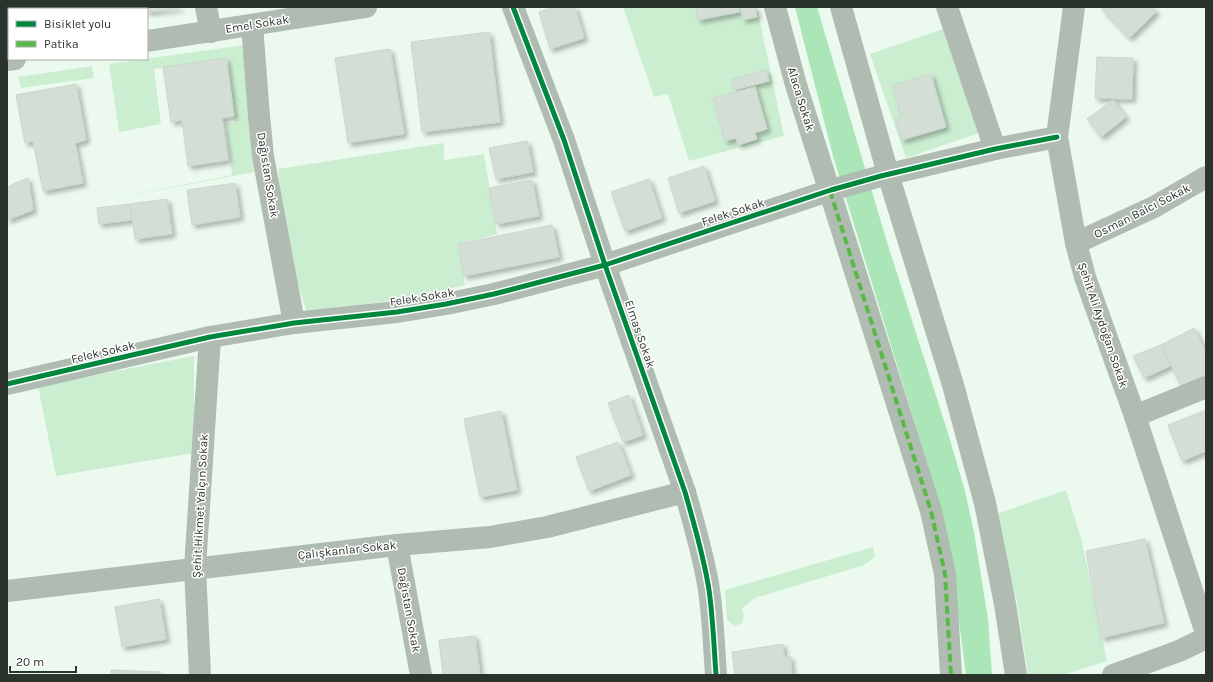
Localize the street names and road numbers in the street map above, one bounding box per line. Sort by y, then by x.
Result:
street label: Emel Sokak [224,12,290,36]
street label: Alaca Sokak [785,65,817,133]
street label: Dağıstan Sokak [254,131,282,219]
street label: Osman Balcı Sokak [1092,181,1193,241]
street label: Felek Sokak [700,195,766,229]
street label: Şehit Ali Aydoğan Sokak [1075,261,1131,390]
street label: Felek Sokak [389,285,456,309]
street label: Elmas Sokak [622,298,658,370]
street label: Felek Sokak [70,338,137,366]
street label: Şehit Hikmet Yalçın Sokak [189,433,211,578]
street label: Çalışkanlar Sokak [297,538,397,562]
street label: Dağıstan Sokak [395,566,423,654]

